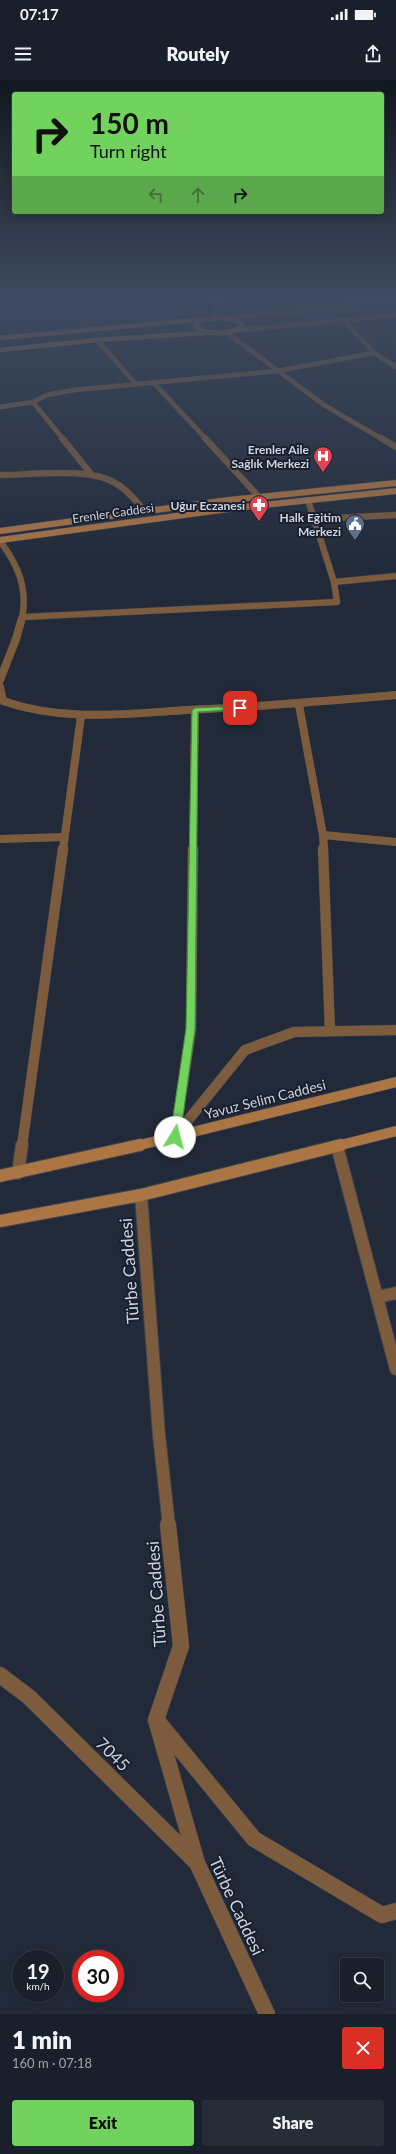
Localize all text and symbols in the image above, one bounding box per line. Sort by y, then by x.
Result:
text: 07:17 [20,5,59,23]
icon: menu [12,43,34,65]
text: Routely [167,43,229,65]
icon: share [362,43,384,65]
text: 150 m [90,106,169,140]
icon: right [24,108,76,160]
text: Turn right [90,140,167,162]
icon: left [145,184,167,206]
icon: ahead [187,184,209,206]
icon: right [229,184,251,206]
place label: Erenler Aile Sağlık Merkezi [232,442,310,471]
hospital icon: Erenler Aile Sağlık Merkezi [312,445,334,473]
pharmacy icon: Uğur Eczanesi [248,494,270,522]
place label: Uğur Eczanesi [171,498,245,513]
street label: Erenler Caddesi [71,500,155,526]
place label: Halk Eğitim Merkezi [280,510,341,539]
public building icon: Halk Eğitim Merkezi [344,513,366,541]
pin [223,691,257,725]
icon: arrive [229,697,251,719]
street label: Yavuz Selim Caddesi [203,1076,327,1122]
position arrow [154,1116,196,1158]
street label: Türbe Caddesi [115,1217,143,1325]
street label: Türbe Caddesi [142,1540,170,1648]
street label: 7045 [92,1733,134,1775]
street label: Türbe Caddesi [205,1854,269,1958]
speed limit sign: 30 [72,1950,124,2002]
map controls [340,1958,384,2002]
button: search [340,1958,384,2002]
text: 19 [26,1959,50,1983]
text: km/h [26,1980,50,1992]
text: 1 min [12,2025,72,2054]
button: close [342,2027,384,2069]
text: 160 m · 07:18 [12,2055,92,2071]
button: Exit [12,2100,194,2146]
button: Share [202,2100,384,2146]

